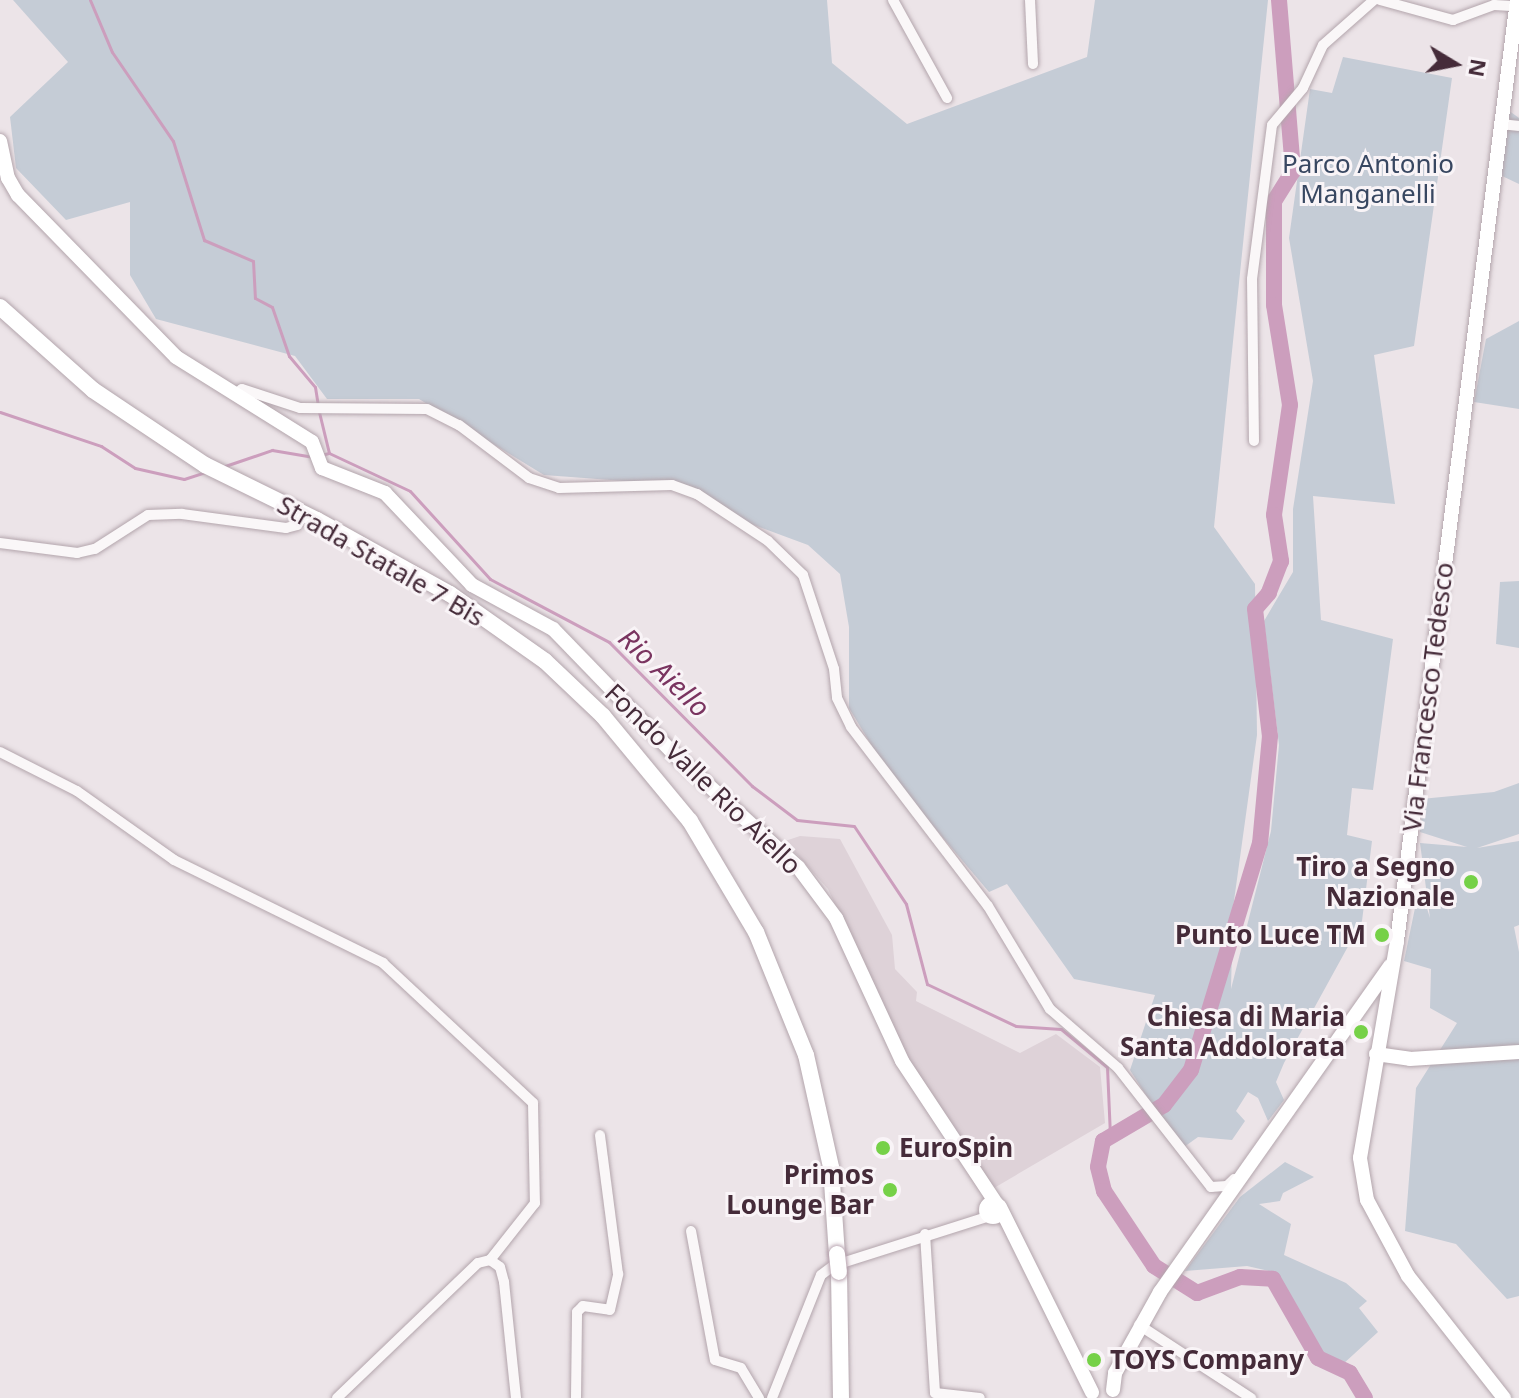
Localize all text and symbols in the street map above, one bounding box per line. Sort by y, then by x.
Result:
north arrow [1415,24,1495,104]
text: N [1462,57,1495,80]
park label: Parco Antonio Manganelli [1282,148,1454,210]
street label: Strada Statale 7 Bis [272,489,490,633]
street label: Via Francesco Tedesco [1396,561,1460,833]
water label: Rio Aiello [613,621,717,723]
street label: Fondo Valle Rio Aiello [598,677,808,881]
place label: Tiro a Segno Nazionale [1296,851,1455,912]
marker: Tiro a Segno Nazionale [1462,873,1480,891]
place label: Punto Luce TM [1175,919,1366,951]
marker: Punto Luce TM [1373,926,1391,944]
place label: Chiesa di Maria Santa Addolorata [1120,1001,1345,1062]
marker: Chiesa di Maria Santa Addolorata [1352,1023,1370,1041]
place label: EuroSpin [899,1132,1013,1164]
marker: EuroSpin [874,1139,892,1157]
place label: Primos Lounge Bar [726,1159,874,1220]
marker: Primos Lounge Bar [881,1181,899,1199]
place label: TOYS Company [1110,1344,1304,1376]
marker: TOYS Company [1085,1351,1103,1369]

